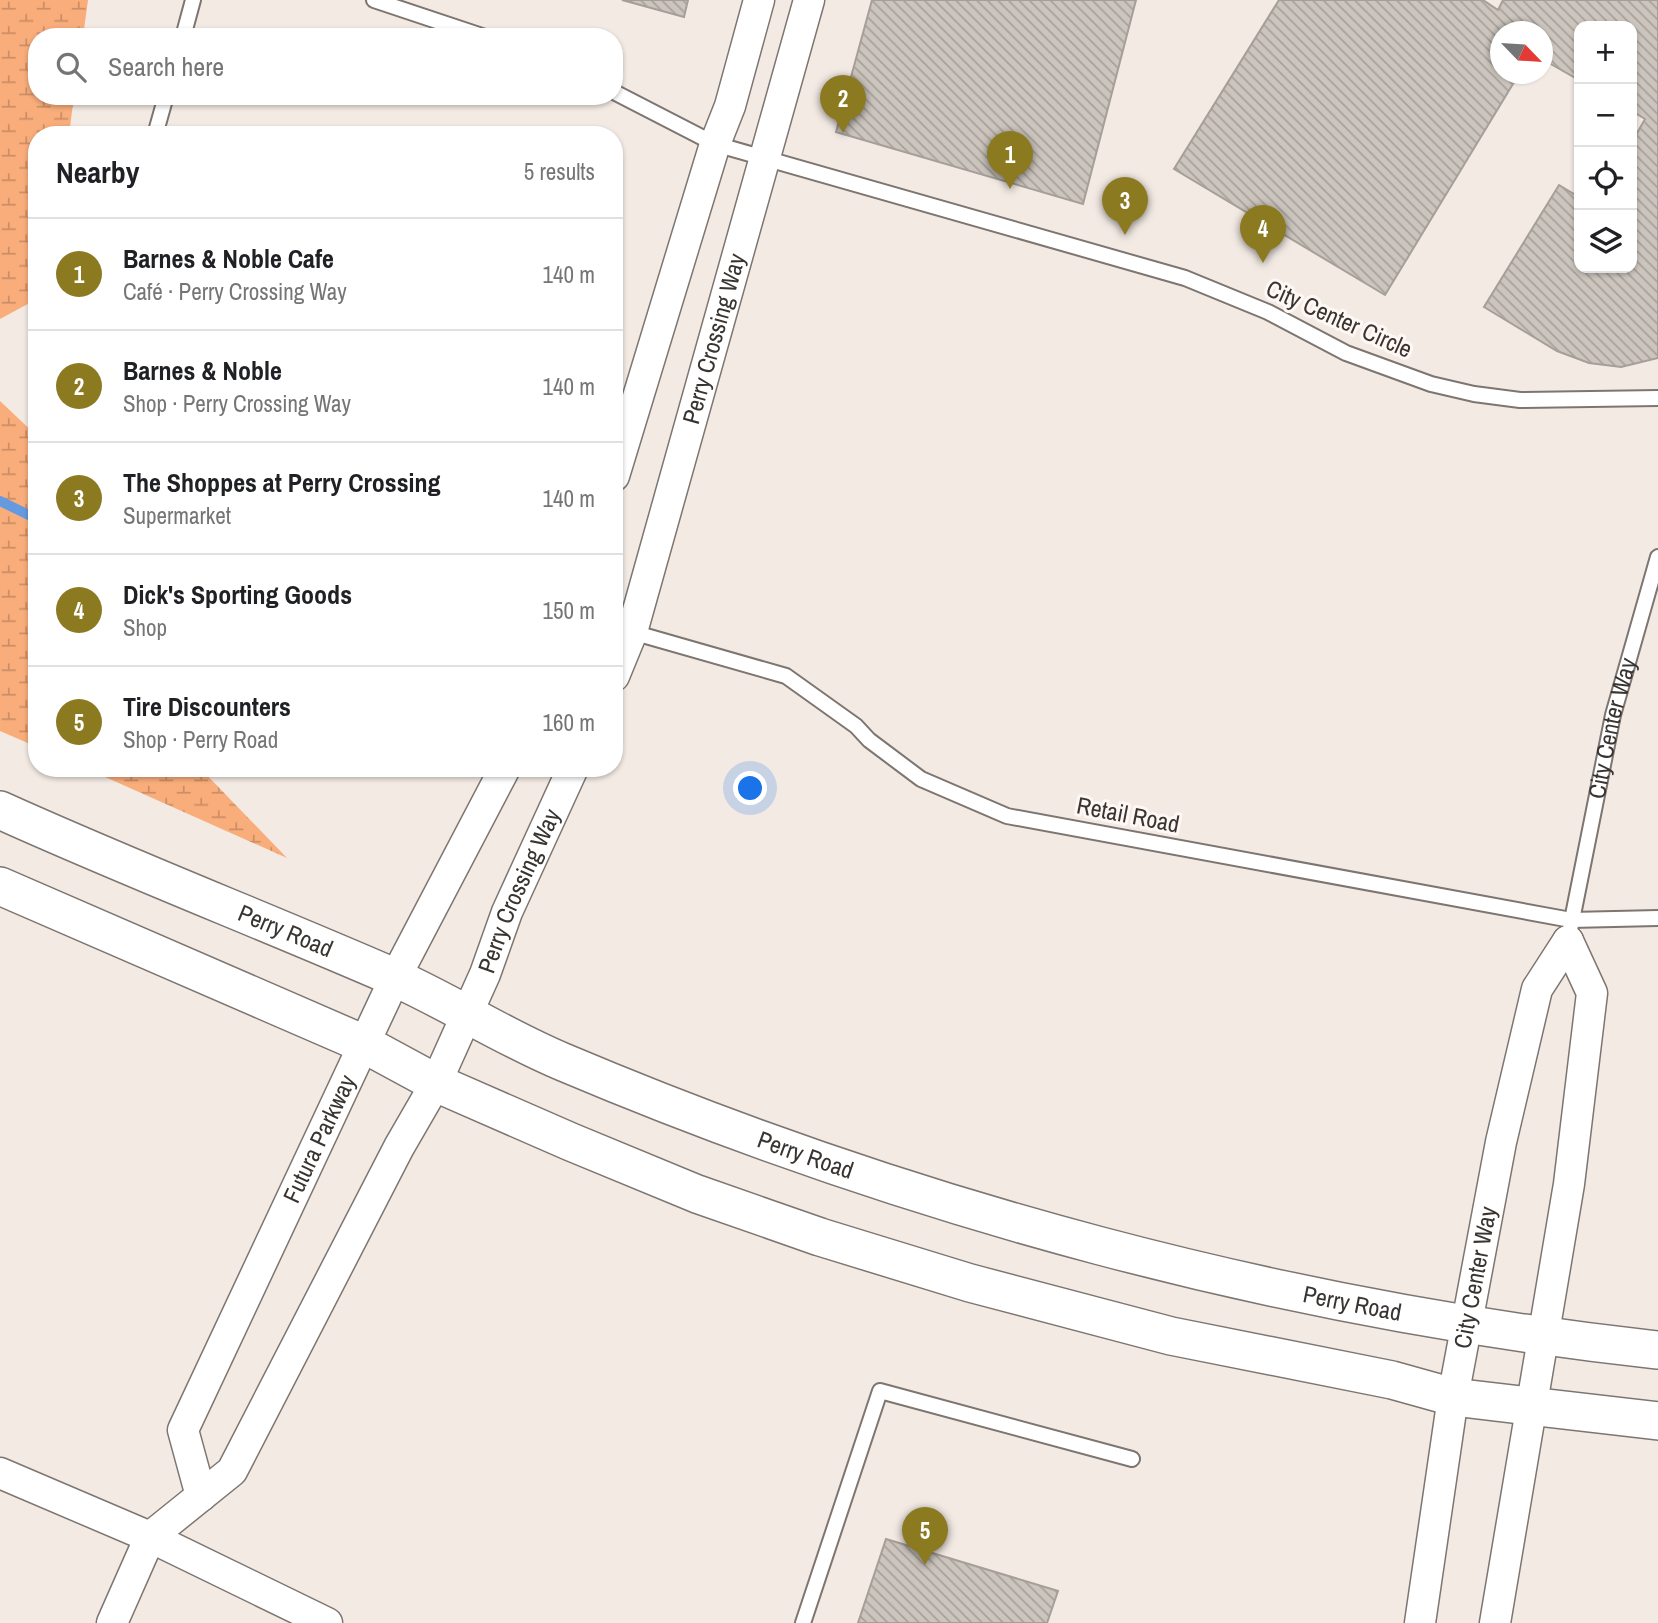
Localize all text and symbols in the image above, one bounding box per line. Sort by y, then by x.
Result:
north arrow [1490,21,1553,84]
map controls [1574,21,1637,273]
button: + [1574,21,1637,84]
search box [28,28,623,105]
icon: search [52,48,90,86]
text: Search here [108,49,224,84]
pin: 2 [820,75,866,133]
button: − [1574,84,1637,147]
pin: 1 [987,131,1033,189]
button: locate [1574,147,1637,210]
text: Nearby [56,152,139,192]
text: 5 results [524,156,595,187]
pin: 3 [1102,177,1148,235]
pin: 4 [1240,205,1286,263]
button: layers [1574,210,1637,273]
text: Barnes & Noble Cafe [123,241,334,276]
street label: Perry Crossing Way [674,250,752,427]
text: 1 [74,259,84,290]
text: 140 m [543,259,595,290]
street label: City Center Circle [1261,272,1417,365]
text: Café · Perry Crossing Way [123,276,347,307]
text: Barnes & Noble [123,353,282,388]
text: 2 [74,371,84,402]
text: 140 m [543,371,595,402]
text: Shop · Perry Crossing Way [123,388,351,419]
text: The Shoppes at Perry Crossing [123,465,441,500]
text: 3 [74,483,84,514]
text: 140 m [543,483,595,514]
text: Supermarket [123,500,231,531]
text: Dick's Sporting Goods [123,577,352,612]
text: 4 [74,595,84,626]
text: 150 m [543,595,595,626]
text: Shop [123,612,167,643]
street label: City Center Way [1580,654,1644,801]
text: Tire Discounters [123,689,291,724]
text: 5 [74,707,84,738]
text: 160 m [543,707,595,738]
text: Shop · Perry Road [123,724,278,755]
your location [733,771,767,805]
street label: Retail Road [1074,788,1182,840]
street label: Perry Crossing Way [470,803,567,977]
street label: Perry Road [234,896,338,964]
street label: Futura Parkway [275,1069,362,1208]
street label: Perry Road [753,1123,858,1186]
street label: City Center Way [1445,1204,1504,1351]
street label: Perry Road [1300,1277,1404,1328]
pin: 5 [902,1507,948,1565]

